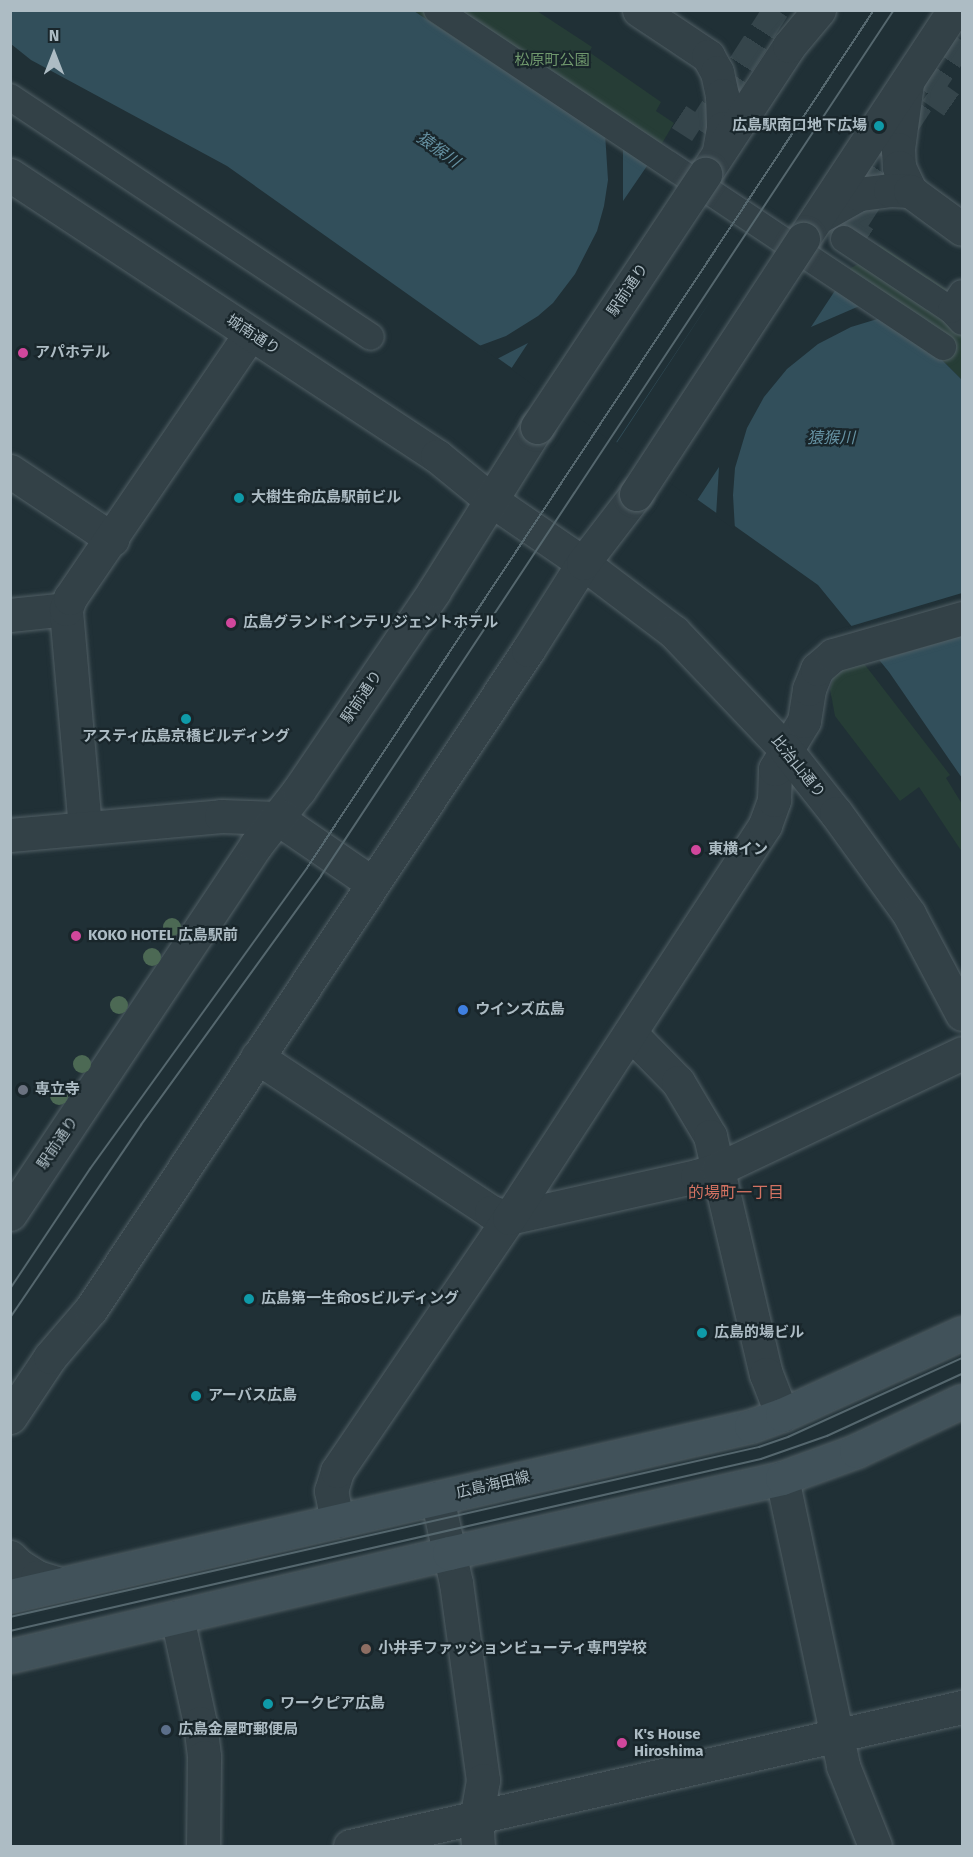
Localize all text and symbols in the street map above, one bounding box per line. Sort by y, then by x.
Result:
north arrow [24,24,84,84]
text: N [49,26,59,45]
park label: 松原町公園 [515,52,589,70]
place label: 広島駅南口地下広場 [732,117,867,135]
marker: 広島駅南口地下広場 [872,119,886,133]
water label: 猿猴川 [413,128,463,172]
street label: 駅前通り [604,260,652,320]
street label: 城南通り [223,311,283,359]
place label: アパホテル [35,344,110,362]
marker: アパホテル [16,346,30,360]
water label: 猿猴川 [807,428,855,448]
place label: 大樹生命広島駅前ビル [251,489,401,507]
marker: 大樹生命広島駅前ビル [232,491,246,505]
place label: 広島グランドインテリジェントホテル [243,614,498,632]
marker: 広島グランドインテリジェントホテル [224,616,238,630]
street label: 駅前通り [338,667,386,727]
marker: アスティ広島京橋ビルディング [179,712,193,726]
place label: アスティ広島京橋ビルディング [81,728,291,746]
street label: 比治山通り [767,732,829,802]
place label: 東横イン [708,841,768,859]
marker: 東横イン [689,843,703,857]
place label: KOKO HOTEL 広島駅前 [88,927,238,945]
marker: KOKO HOTEL 広島駅前 [69,929,83,943]
place label: ウインズ広島 [475,1001,565,1019]
marker: ウインズ広島 [456,1003,470,1017]
place label: 専立寺 [35,1081,80,1099]
marker: 専立寺 [16,1083,30,1097]
street label: 駅前通り [34,1113,82,1173]
district label: 的場町一丁目 [688,1183,784,1203]
place label: 広島第一生命OSビルディング [261,1290,460,1308]
marker: 広島第一生命OSビルディング [242,1292,256,1306]
place label: 広島的場ビル [714,1324,804,1342]
marker: 広島的場ビル [695,1326,709,1340]
place label: アーバス広島 [208,1387,297,1405]
marker: アーバス広島 [189,1389,203,1403]
street label: 広島海田線 [454,1468,532,1502]
place label: 小井手ファッションビューティ専門学校 [378,1640,648,1658]
marker: 小井手ファッションビューティ専門学校 [359,1642,373,1656]
place label: ワークピア広島 [280,1695,385,1713]
marker: ワークピア広島 [261,1697,275,1711]
place label: 広島金屋町郵便局 [178,1721,298,1739]
marker: 広島金屋町郵便局 [159,1723,173,1737]
place label: K's House Hiroshima [634,1725,704,1760]
marker: K's House Hiroshima [615,1736,629,1750]

